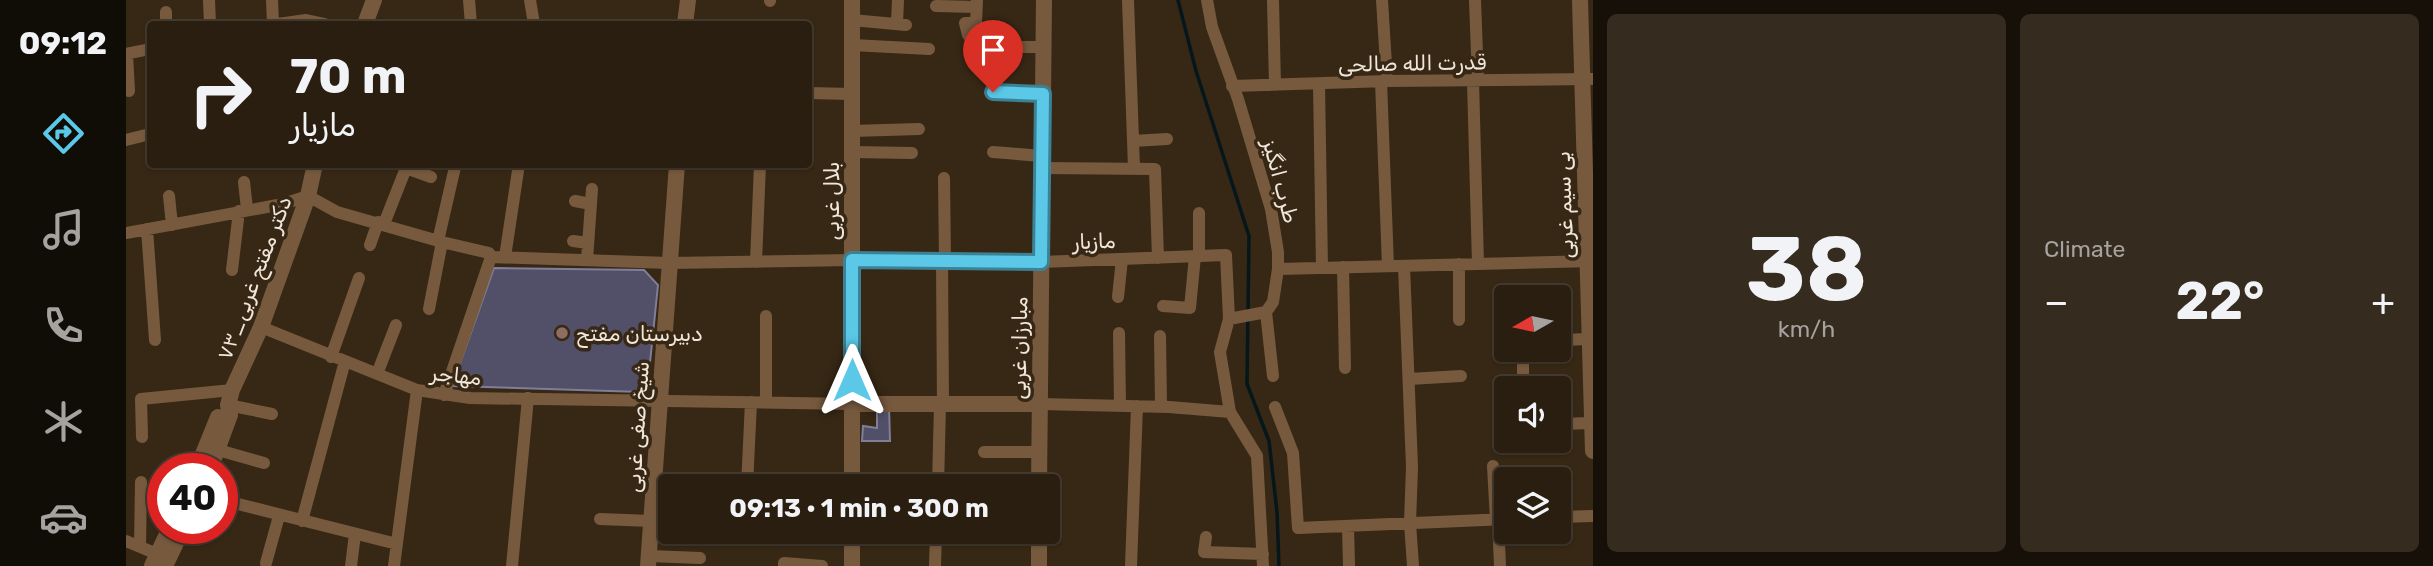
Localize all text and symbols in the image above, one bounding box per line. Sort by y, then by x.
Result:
pin [963,20,1023,92]
text: 09:12 [19,24,107,62]
icon: arrive [974,31,1012,69]
text: 70 m [290,47,407,105]
icon: right [175,49,266,140]
street label: قدرت الله صالحی [1338,49,1487,77]
text: مازیار [290,106,356,144]
icon: directions [39,109,88,158]
street label: طرب انگیز [1257,134,1304,226]
street label: بی سیم غربی [1550,151,1580,259]
street label: بلال غربی [819,162,844,240]
street label: ۷۳_دکتر مفتح غربی [211,193,299,364]
icon: music [39,205,88,254]
text: 38 [1746,215,1867,323]
street label: مازیار [1070,228,1116,254]
text: Climate [2044,235,2125,263]
text: 22° [2176,270,2265,332]
text: − [2044,279,2069,325]
text: + [2371,279,2395,325]
north arrow [1494,285,1572,362]
map controls [1494,285,1571,544]
street label: مبارزان غربی [1006,296,1032,400]
icon: phone [39,301,88,350]
text: km/h [1778,315,1835,343]
place label: دبیرستان مفتح [576,321,703,348]
marker: دبیرستان مفتح [554,325,570,341]
position arrow [815,343,889,417]
street label: مهاجر [427,360,483,390]
street label: شیخ صفی غربی [620,360,656,494]
button: sound [1494,376,1571,453]
icon: climate [39,397,88,446]
speed limit sign: 40 [147,453,238,544]
button: layers [1494,467,1571,544]
icon: car [39,493,88,542]
text: 09:13 · 1 min · 300 m [729,493,989,524]

